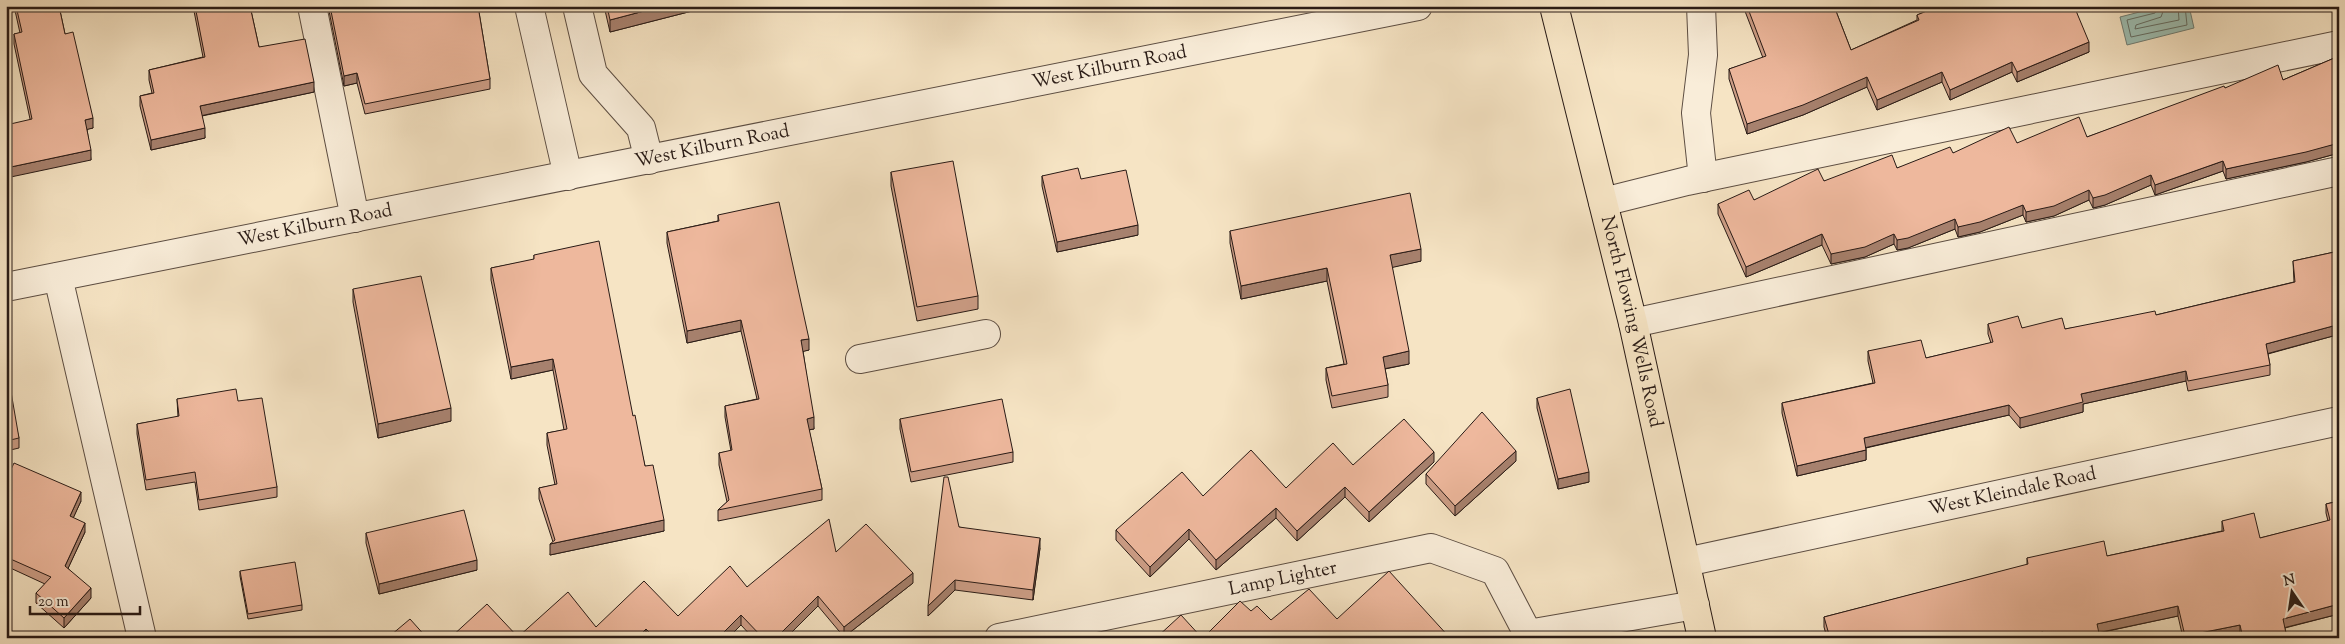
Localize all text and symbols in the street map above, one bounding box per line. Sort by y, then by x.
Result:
street label: West Kilburn Road [1030,39,1189,96]
street label: West Kilburn Road [632,118,792,175]
street label: West Kilburn Road [235,197,395,254]
street label: North Flowing Wells Road [1593,213,1669,430]
street label: West Kleindale Road [1926,460,2099,523]
street label: Lamp Lighter [1226,554,1339,603]
north arrow [2268,566,2318,616]
text: N [2282,570,2297,592]
scale bar [30,584,140,616]
text: 20 m [38,592,69,613]

